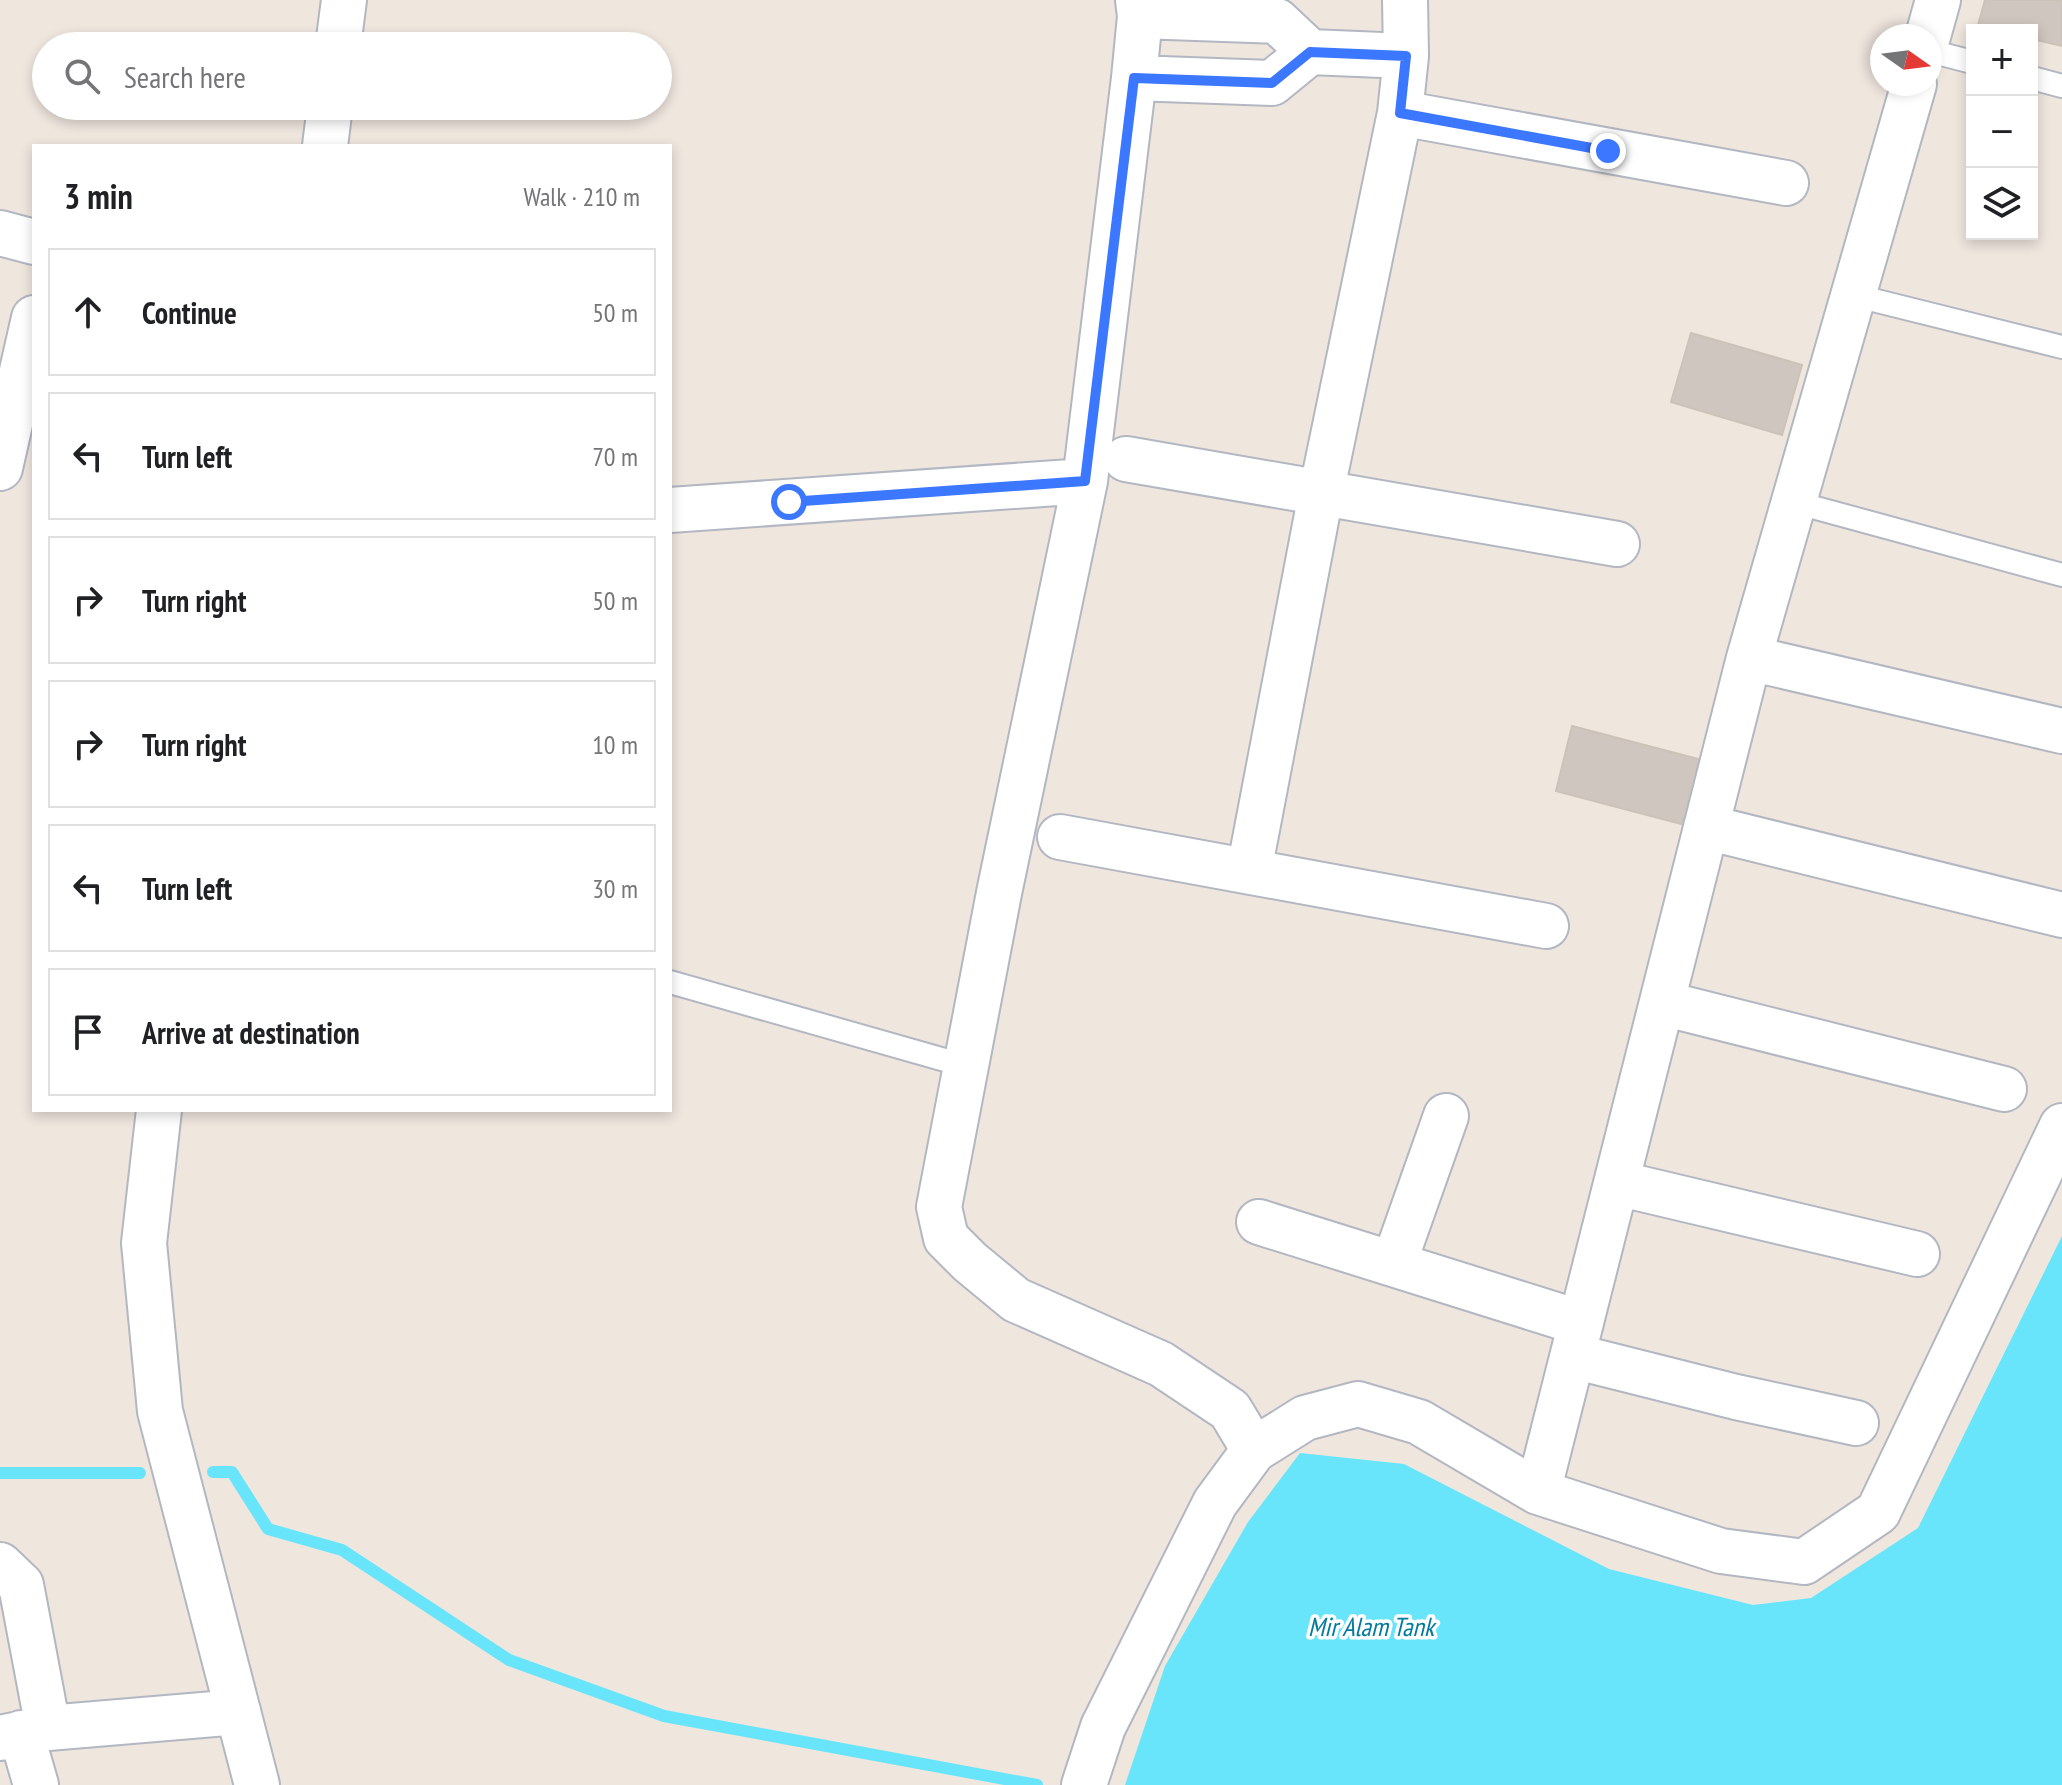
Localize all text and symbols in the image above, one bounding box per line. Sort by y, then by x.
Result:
north arrow [1870,24,1942,96]
map controls [1966,24,2038,240]
button: + [1966,24,2038,96]
search box [32,32,672,120]
icon: search [60,54,104,98]
text: Search here [124,57,246,96]
button: − [1966,96,2038,168]
route end [1590,133,1626,169]
button: layers [1966,168,2038,240]
text: 3 min [64,174,133,218]
text: Walk · 210 m [523,180,640,213]
icon: ahead [66,290,110,334]
text: Continue [142,293,237,332]
text: 50 m [592,296,638,329]
icon: left [66,434,110,478]
text: Turn left [142,437,232,476]
text: 70 m [592,440,638,473]
route start [771,484,807,520]
icon: right [66,578,110,622]
text: Turn right [142,581,246,620]
text: 50 m [592,584,638,617]
icon: right [66,722,110,766]
text: Turn right [142,725,246,764]
text: 10 m [592,728,638,761]
icon: left [66,866,110,910]
text: Turn left [142,869,232,908]
text: 30 m [592,872,638,905]
icon: arrive [66,1010,110,1054]
text: Arrive at destination [142,1013,360,1052]
water label: Mir Alam Tank [1308,1610,1437,1643]

